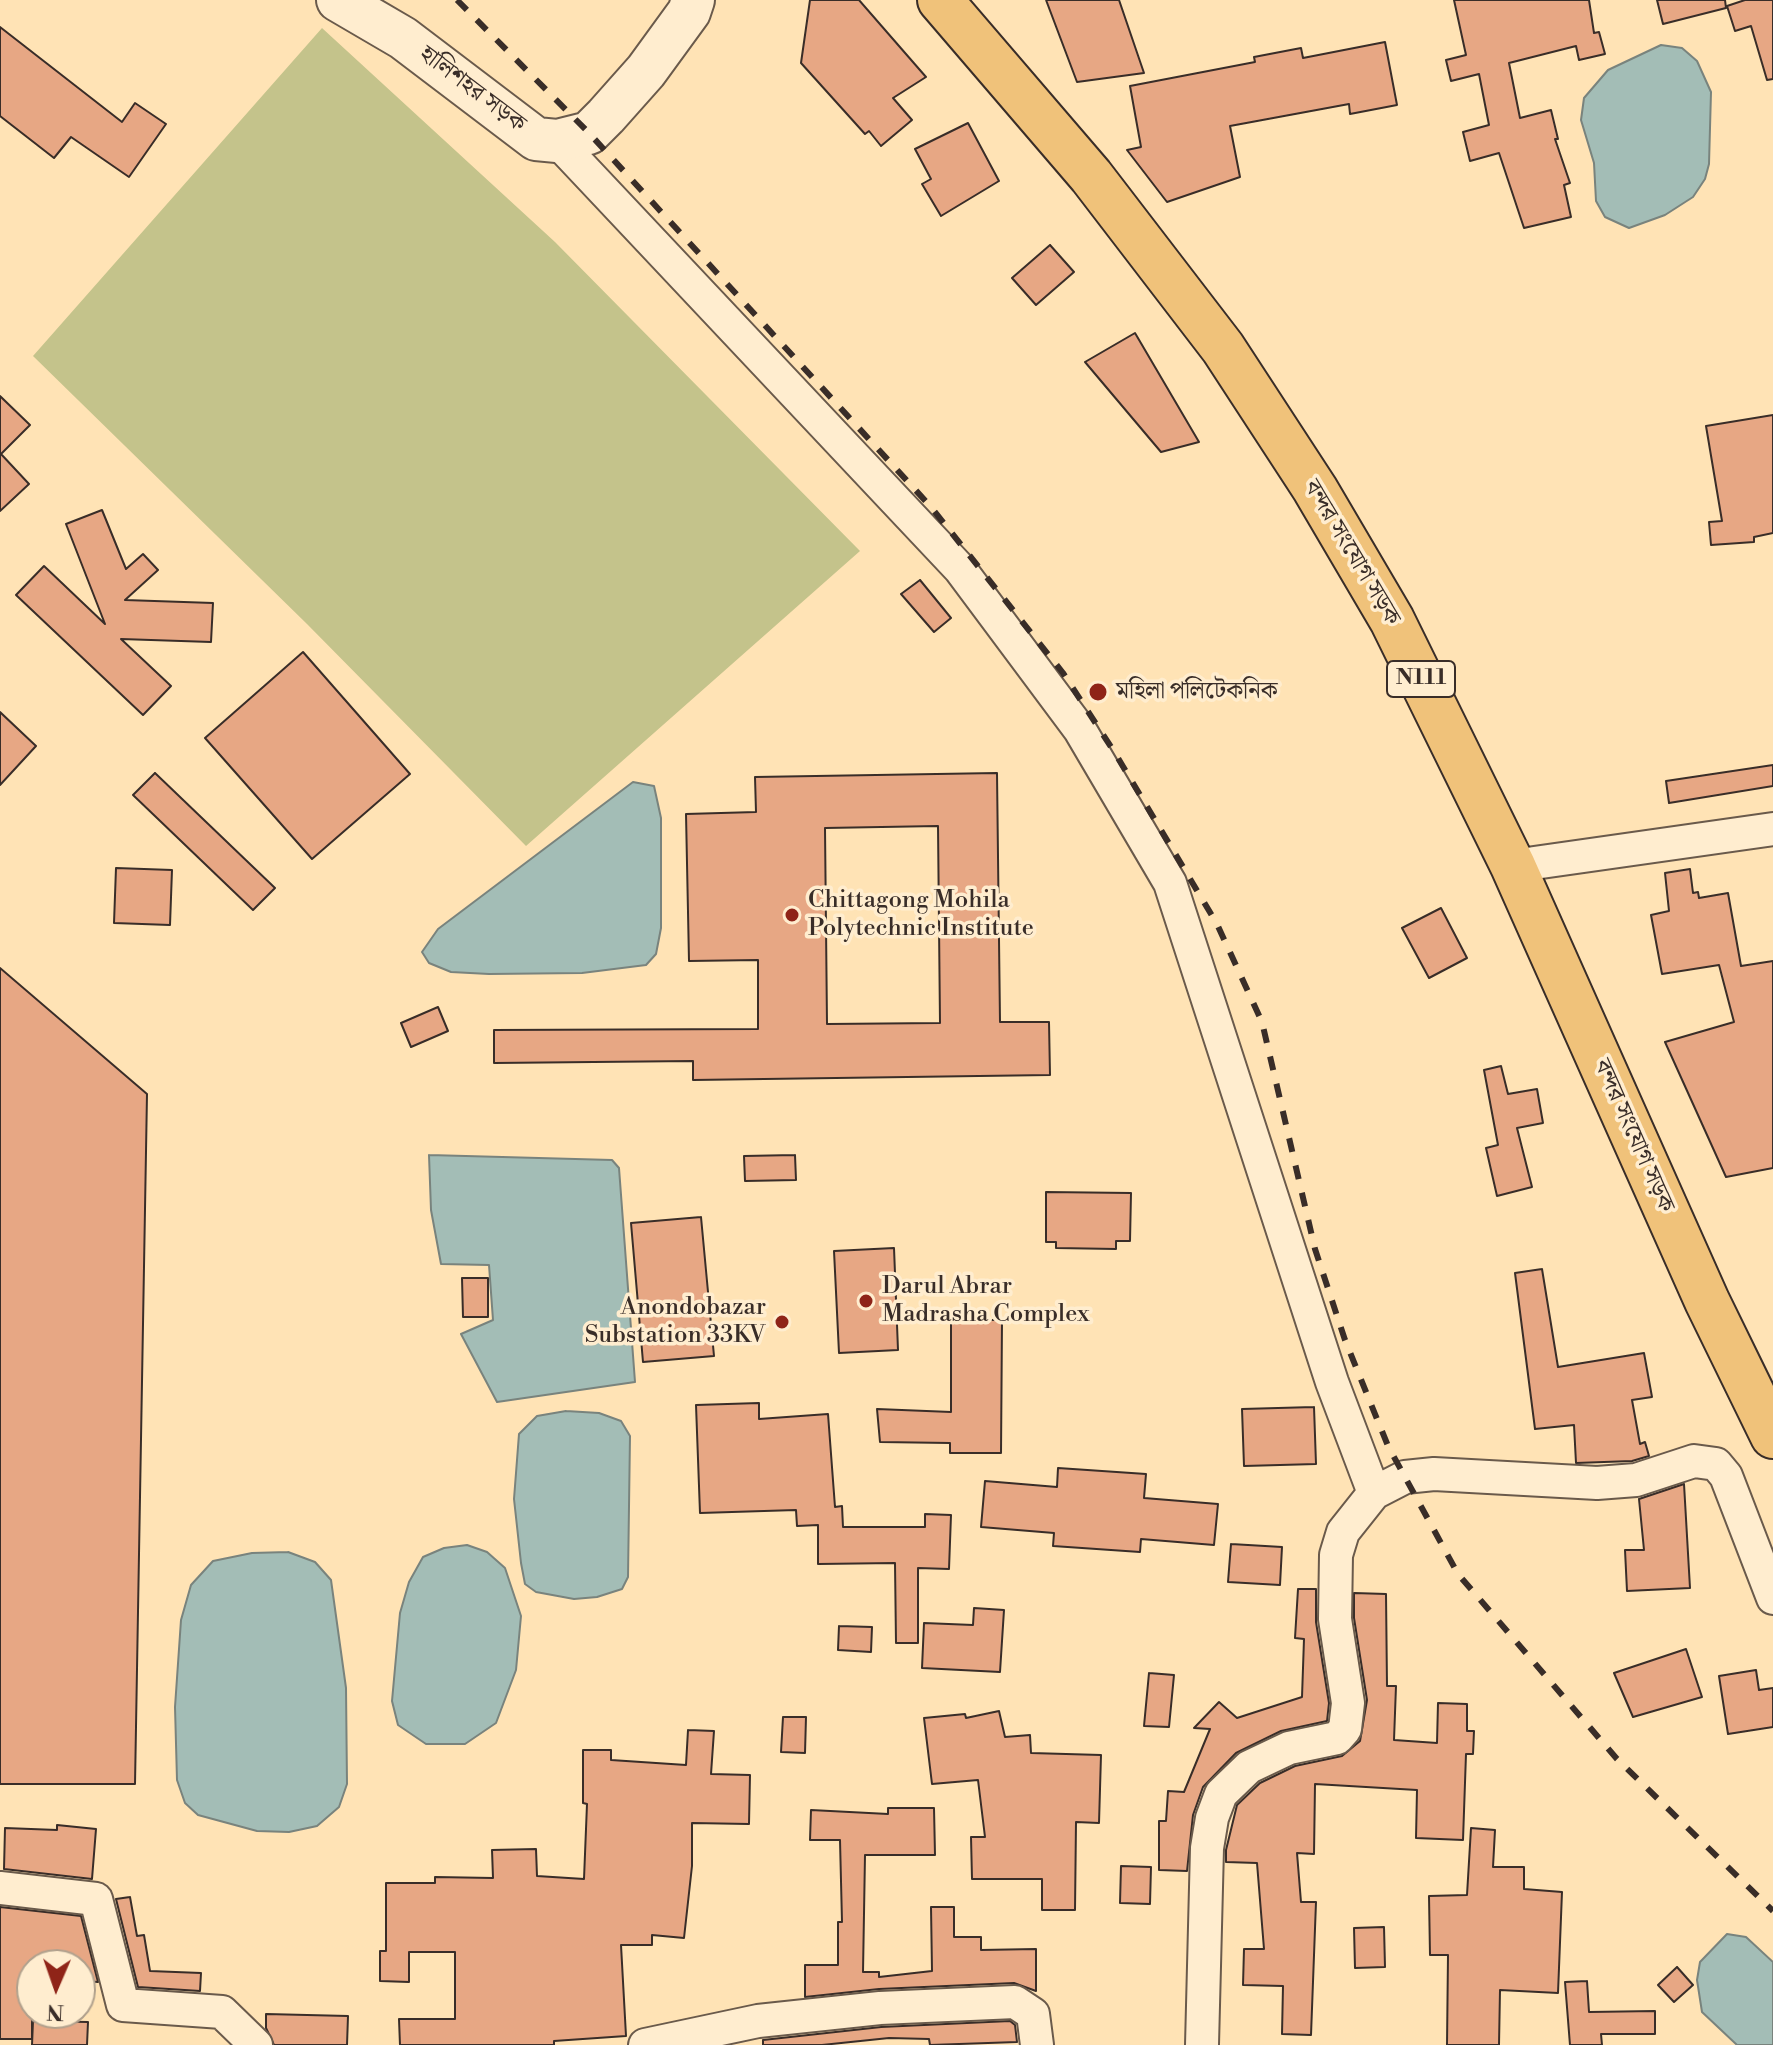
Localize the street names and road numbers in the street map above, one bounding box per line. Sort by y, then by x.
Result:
street label: হালিশহর সড়ক [413,41,531,139]
street label: বন্দর সংযোগ সড়ক [1296,475,1406,631]
road number: N111 [1387,661,1455,697]
street label: বন্দর সংযোগ সড়ক [1586,1055,1680,1217]

